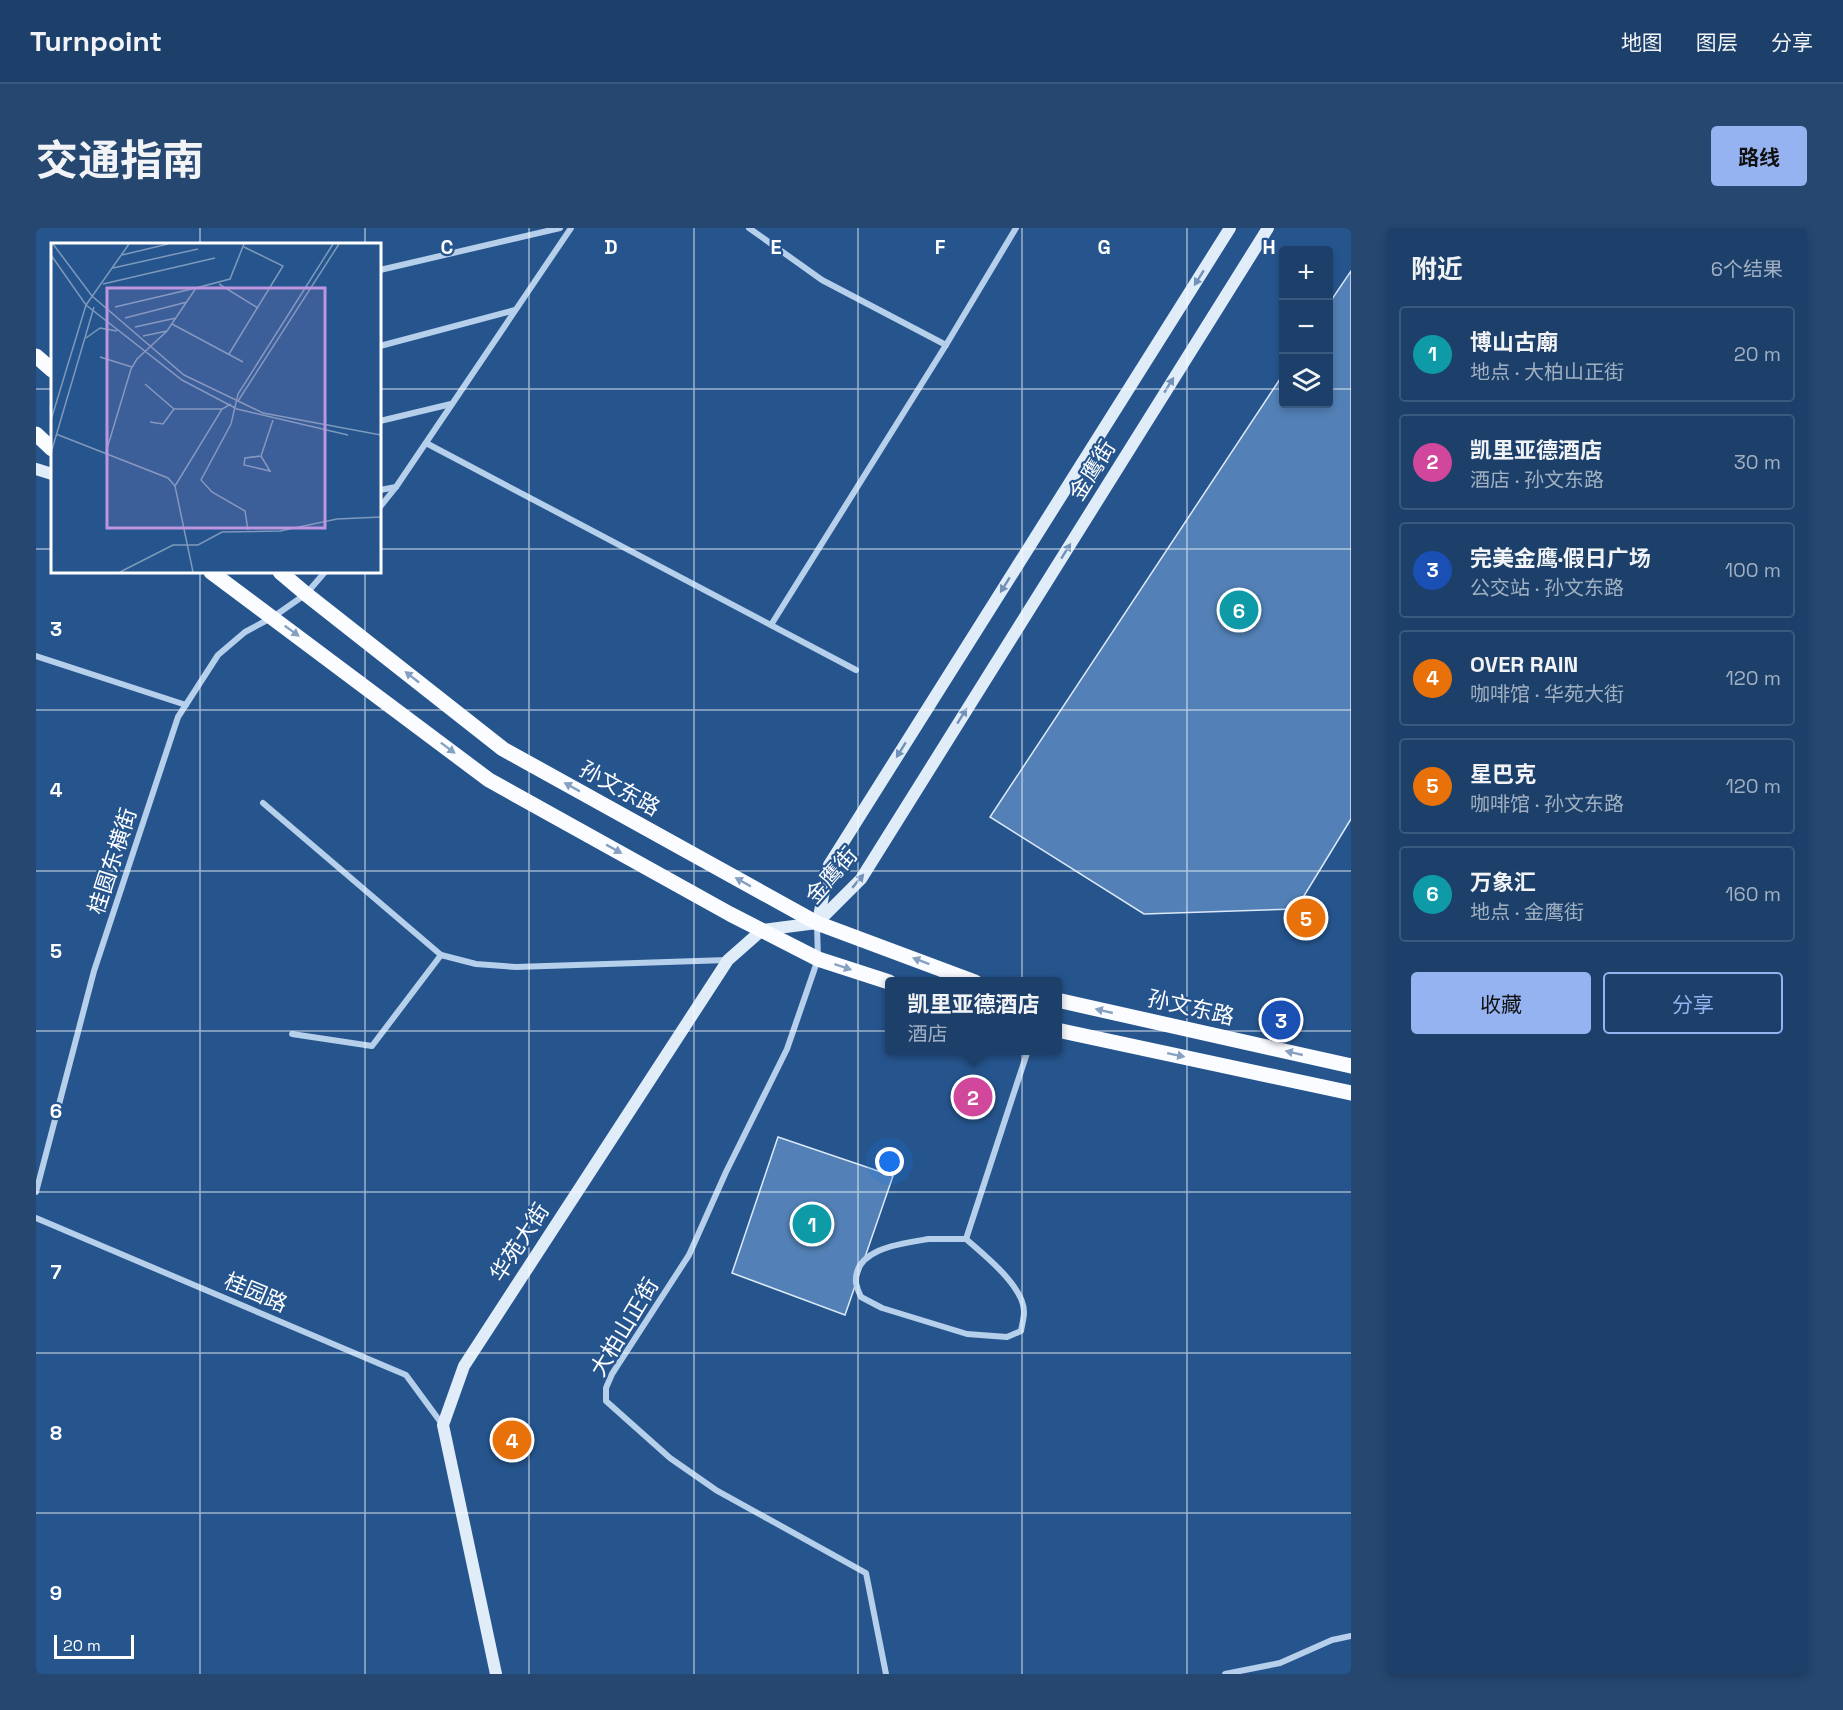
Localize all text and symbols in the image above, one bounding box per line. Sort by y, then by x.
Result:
text: Turnpoint [30,23,162,59]
text: 地图 [1621,29,1663,56]
text: 图层 [1696,29,1738,56]
text: 分享 [1771,29,1813,56]
button: 路线 [1711,126,1807,186]
text: 交通指南 [36,134,204,187]
text: C [441,234,454,260]
text: D [604,234,618,260]
text: E [770,234,782,260]
text: F [935,234,946,260]
text: G [1097,234,1111,260]
text: H [1262,234,1276,260]
inset map [51,243,381,573]
map controls [1279,246,1333,408]
button: + [1279,246,1333,300]
text: 附近 [1411,252,1463,286]
text: 6个结果 [1711,256,1783,282]
one-way arrow [1193,269,1204,286]
button: − [1279,300,1333,354]
text: 博山古廟 [1470,328,1558,356]
text: 1 [1428,341,1437,367]
text: 20 m [1734,341,1781,367]
button: layers [1279,354,1333,408]
text: 地点 · 大柏山正街 [1470,359,1624,385]
one-way arrow [1164,377,1175,394]
street label: 金鹰街 [1063,435,1121,505]
text: 凯里亚德酒店 [1470,436,1602,464]
text: 2 [1427,449,1438,475]
text: 30 m [1734,449,1781,475]
text: 酒店 · 孙文东路 [1470,467,1604,493]
one-way arrow [1060,543,1071,559]
text: 完美金鹰·假日广场 [1470,544,1651,572]
text: 3 [1426,557,1439,583]
text: 100 m [1725,557,1781,583]
text: 公交站 · 孙文东路 [1470,575,1624,601]
one-way arrow [1000,577,1011,593]
pin: 6 [1220,588,1258,632]
text: 3 [50,616,62,642]
one-way arrow [285,624,300,636]
text: OVER RAIN [1470,650,1578,678]
text: 4 [1426,665,1439,691]
text: 120 m [1725,665,1781,691]
one-way arrow [404,671,420,684]
text: 咖啡馆 · 华苑大街 [1470,681,1624,707]
one-way arrow [957,708,968,724]
one-way arrow [440,742,455,754]
one-way arrow [896,742,907,758]
street label: 孙文东路 [575,754,665,822]
text: 星巴克 [1470,760,1536,788]
text: 5 [1427,773,1439,799]
text: 120 m [1725,773,1781,799]
text: 4 [50,777,63,803]
one-way arrow [563,782,580,792]
text: 咖啡馆 · 孙文东路 [1470,791,1624,817]
street label: 桂圆东横街 [82,804,142,918]
street label: 金鹰街 [799,841,863,909]
one-way arrow [606,844,623,854]
text: 万象汇 [1470,868,1536,896]
one-way arrow [851,874,864,889]
one-way arrow [734,877,751,887]
text: 6 [1426,881,1439,907]
text: 160 m [1725,881,1781,907]
pin: 5 [1286,896,1326,940]
text: 地点 · 金鹰街 [1470,899,1584,925]
text: 5 [50,938,62,964]
one-way arrow [911,955,929,965]
one-way arrow [834,963,852,972]
button: 收藏 [1411,972,1591,1034]
button: 分享 [1603,972,1783,1034]
popup [885,977,1062,1055]
street label: 孙文东路 [1145,983,1237,1031]
text: 凯里亚德酒店 [907,990,1040,1018]
pin: 3 [1262,998,1300,1042]
one-way arrow [1094,1005,1113,1015]
text: 酒店 [907,1021,947,1047]
one-way arrow [1285,1048,1303,1058]
one-way arrow [1167,1051,1185,1061]
pin: 2 [954,1074,992,1120]
text: 6 [50,1098,62,1124]
your location [875,1147,904,1176]
street label: 华苑大街 [483,1197,555,1287]
pin: 1 [792,1202,832,1246]
text: 7 [50,1259,62,1285]
street label: 桂园路 [220,1266,292,1318]
street label: 大柏山正街 [584,1273,664,1381]
pin: 4 [492,1418,532,1462]
text: 8 [50,1420,62,1446]
text: 9 [50,1580,62,1606]
scale bar [54,1632,134,1660]
text: 20 m [63,1635,101,1656]

